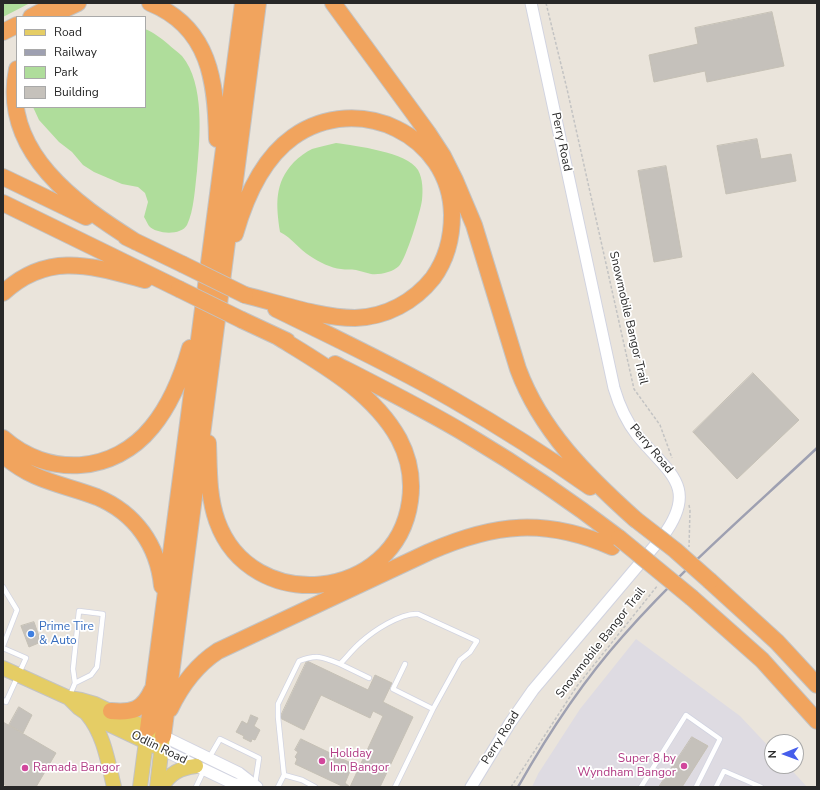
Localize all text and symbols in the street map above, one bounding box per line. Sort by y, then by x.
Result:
legend [16,16,146,108]
text: Road [54,24,82,40]
text: Railway [54,44,97,60]
text: Park [54,64,78,80]
text: Building [54,84,99,100]
street label: Perry Road [548,111,574,173]
street label: Snowmobile Bangor Trail [606,250,650,386]
street label: Perry Road [626,421,676,477]
street label: Snowmobile Bangor Trail [553,585,649,701]
place label: Prime Tire & Auto [39,620,94,648]
marker: Prime Tire & Auto [26,629,36,639]
street label: Perry Road [479,709,523,767]
street label: Odlin Road [129,728,189,768]
north arrow [764,734,804,774]
place label: Holiday Inn Bangor [330,747,389,775]
text: N [765,750,780,758]
place label: Super 8 by Wyndham Bangor [577,752,676,780]
marker: Holiday Inn Bangor [317,756,327,766]
place label: Ramada Bangor [33,761,120,775]
marker: Super 8 by Wyndham Bangor [679,761,689,771]
marker: Ramada Bangor [20,763,30,773]

